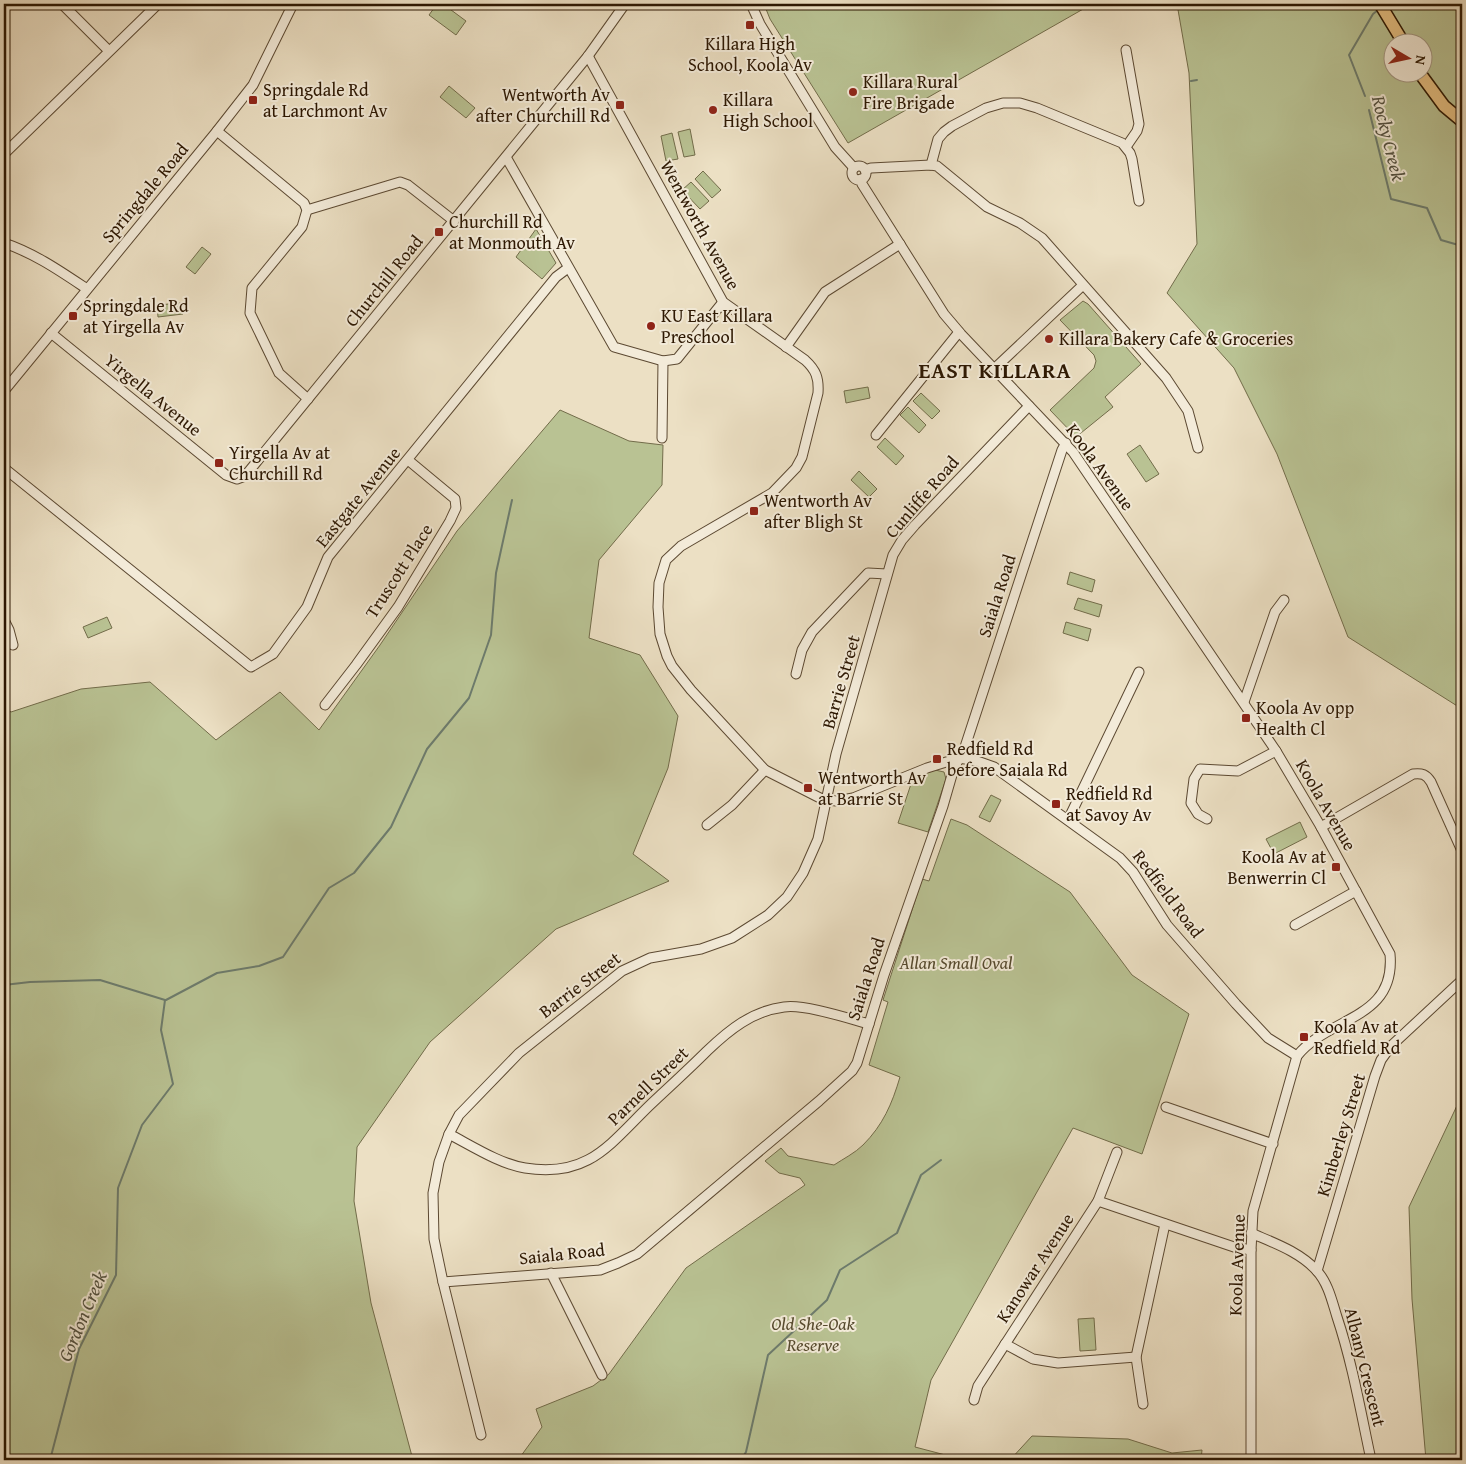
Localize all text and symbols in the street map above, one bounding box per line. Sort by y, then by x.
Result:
marker: Killara High School, Koola Av [744,19,756,31]
place label: Killara High School, Koola Av [688,30,812,78]
north arrow [1384,32,1434,82]
text: N [1410,54,1431,67]
place label: Killara Rural Fire Brigade [863,68,958,116]
place label: Springdale Rd at Larchmont Av [263,76,387,124]
place label: Wentworth Av after Churchill Rd [476,81,610,129]
place label: Killara High School [723,86,813,134]
marker: Killara Rural Fire Brigade [847,86,859,98]
water label: Rocky Creek [1365,91,1413,184]
marker: Springdale Rd at Larchmont Av [247,94,259,106]
marker: Wentworth Av after Churchill Rd [614,99,626,111]
marker: Killara High School [707,104,719,116]
street label: Springdale Road [95,136,195,249]
street label: Wentworth Avenue [654,155,747,294]
place label: Churchill Rd at Monmouth Av [449,208,575,256]
marker: Churchill Rd at Monmouth Av [433,226,445,238]
street label: Churchill Road [338,229,429,332]
place label: Springdale Rd at Yirgella Av [83,292,189,340]
place label: KU East Killara Preschool [661,302,773,350]
marker: Springdale Rd at Yirgella Av [67,310,79,322]
marker: KU East Killara Preschool [645,320,657,332]
place label: Killara Bakery Cafe & Groceries [1059,325,1293,352]
marker: Killara Bakery Cafe & Groceries [1043,333,1055,345]
street label: Yirgella Avenue [99,347,208,442]
district label: EAST KILLARA [918,354,1072,386]
street label: Koola Avenue [1060,418,1141,516]
place label: Yirgella Av at Churchill Rd [229,439,331,487]
street label: Eastgate Avenue [309,441,407,553]
street label: Cunliffe Road [878,449,965,544]
marker: Yirgella Av at Churchill Rd [213,457,225,469]
place label: Wentworth Av after Bligh St [764,487,872,535]
marker: Wentworth Av after Bligh St [748,505,760,517]
street label: Truscott Place [358,518,439,623]
street label: Saiala Road [970,550,1023,641]
street label: Barrie Street [814,631,867,732]
place label: Koola Av opp Health Cl [1256,694,1354,742]
marker: Koola Av opp Health Cl [1240,712,1252,724]
place label: Redfield Rd before Saiala Rd [947,735,1068,783]
marker: Redfield Rd before Saiala Rd [931,753,943,765]
street label: Koola Avenue [1289,754,1364,856]
place label: Wentworth Av at Barrie St [818,764,926,812]
place label: Redfield Rd at Savoy Av [1066,780,1153,828]
marker: Wentworth Av at Barrie St [802,782,814,794]
marker: Redfield Rd at Savoy Av [1050,798,1062,810]
place label: Koola Av at Benwerrin Cl [1228,843,1327,891]
street label: Redfield Road [1126,844,1211,944]
marker: Koola Av at Benwerrin Cl [1330,861,1342,873]
street label: Saiala Road [839,933,892,1024]
street label: Barrie Street [533,944,627,1024]
park label: Allan Small Oval [899,949,1013,976]
place label: Koola Av at Redfield Rd [1314,1013,1401,1061]
marker: Koola Av at Redfield Rd [1298,1031,1310,1043]
street label: Parnell Street [601,1039,695,1131]
street label: Kimberley Street [1309,1069,1372,1200]
street label: Kanowar Avenue [989,1208,1080,1328]
street label: Koola Avenue [1221,1214,1252,1316]
street label: Saiala Road [518,1236,607,1271]
water label: Gordon Creek [50,1266,114,1366]
street label: Albany Crescent [1338,1304,1394,1430]
park label: Old She-Oak Reserve [771,1310,855,1358]

